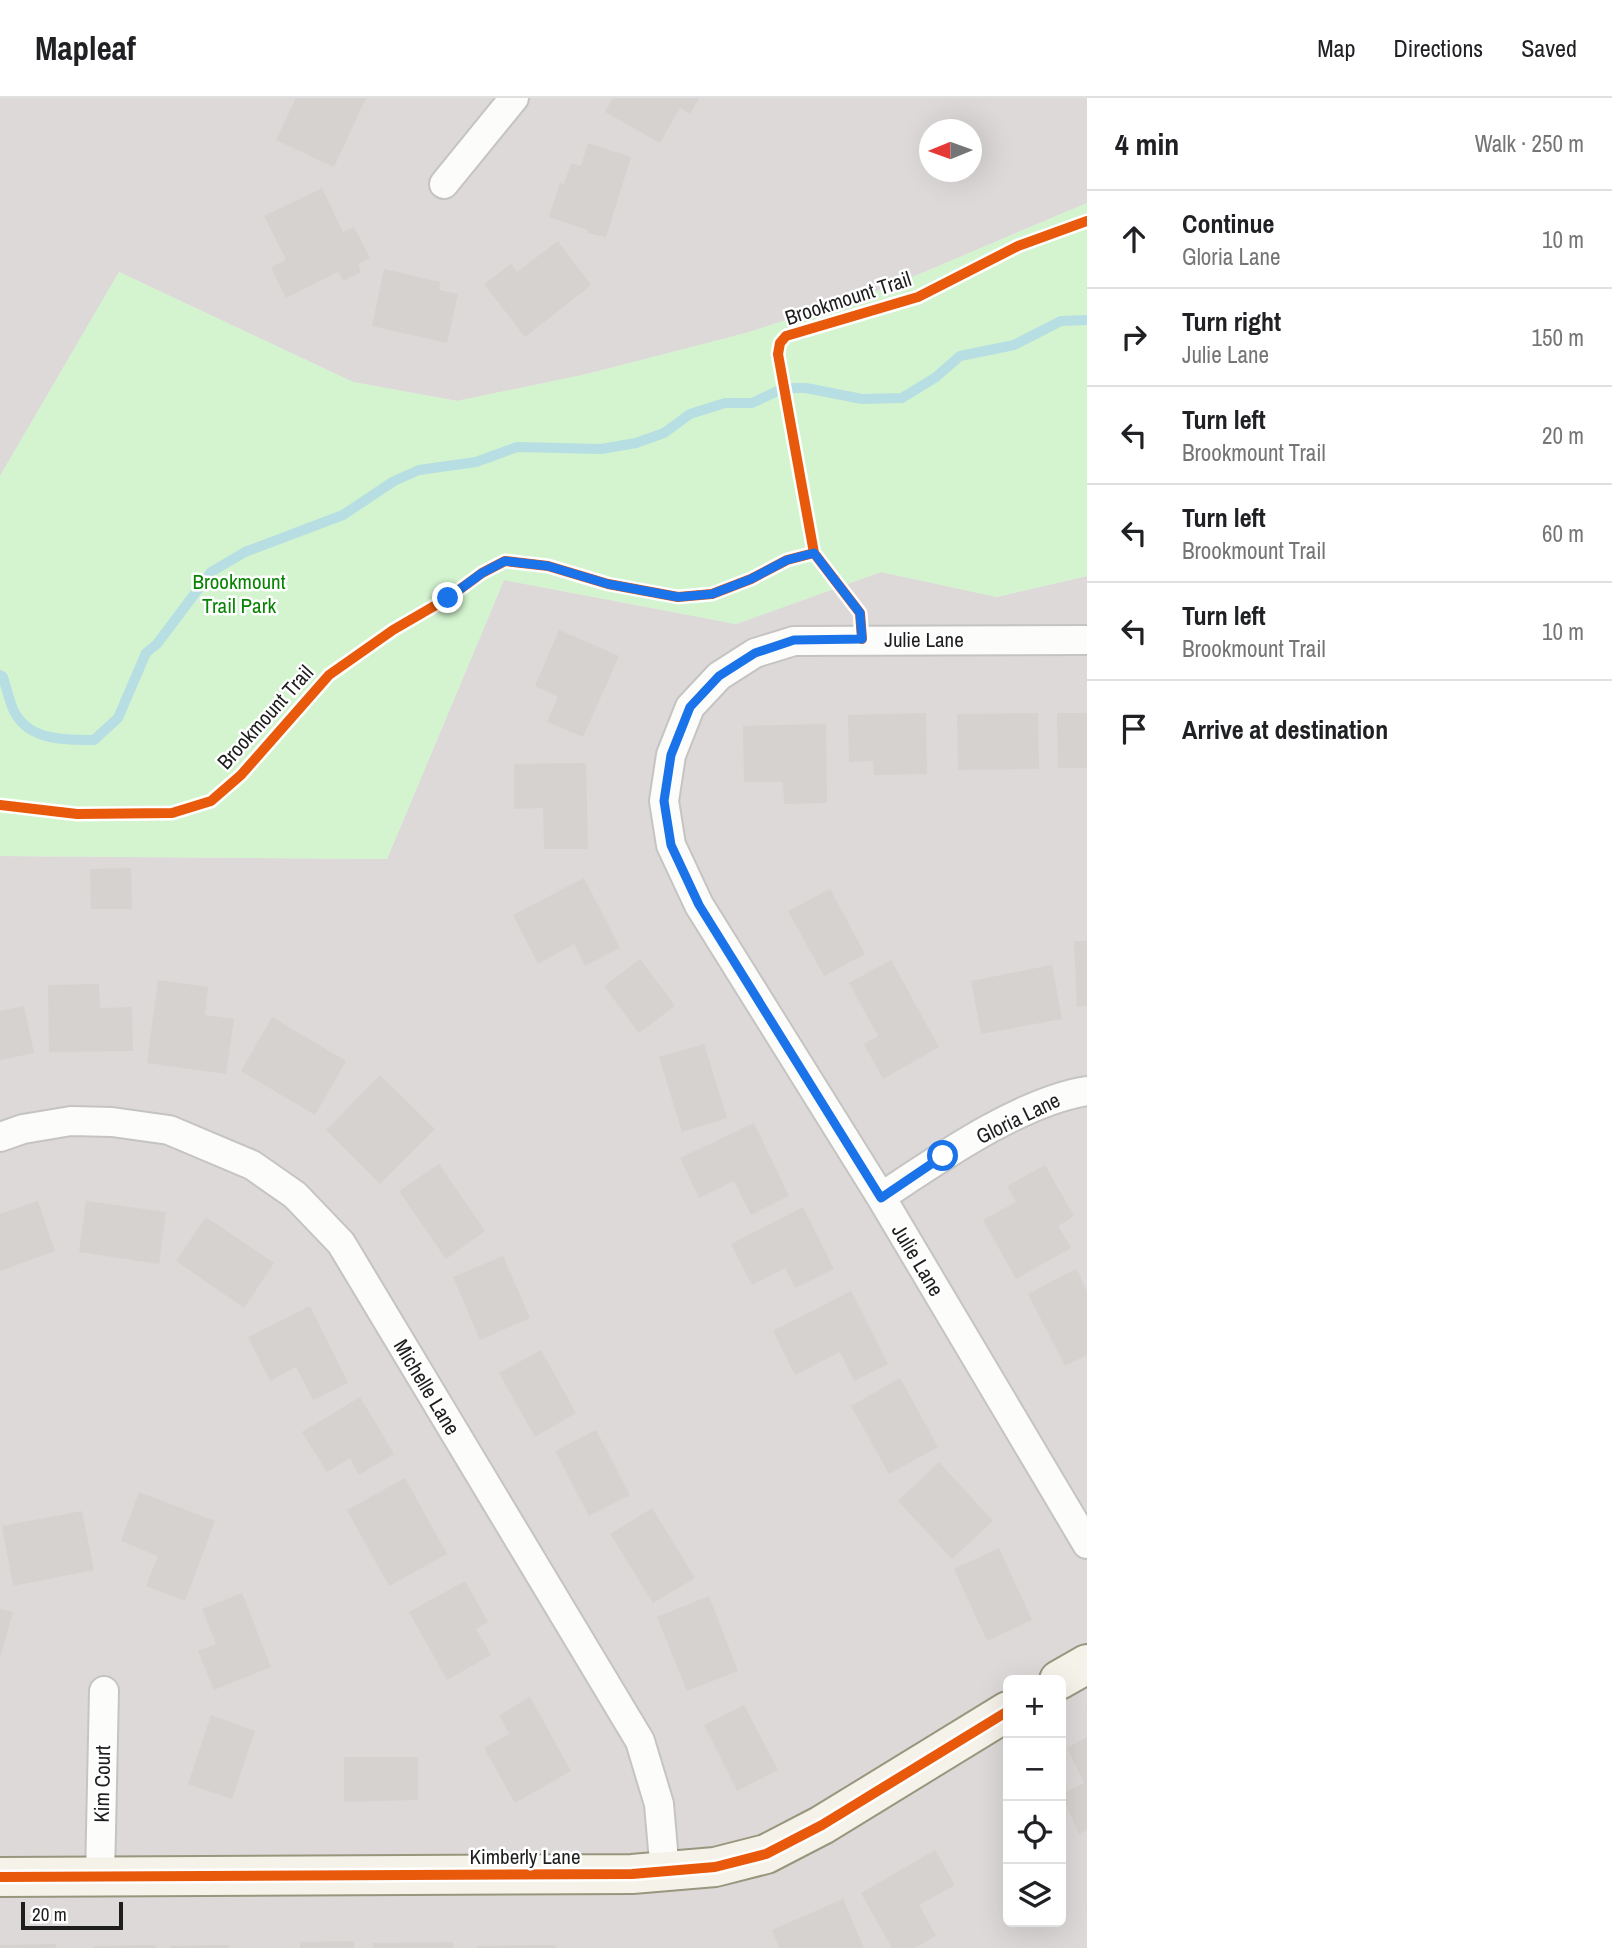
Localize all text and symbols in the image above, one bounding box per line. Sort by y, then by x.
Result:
text: Mapleaf [35,26,136,70]
text: Map [1317,32,1355,64]
text: Directions [1393,32,1483,64]
text: Saved [1521,32,1577,64]
north arrow [919,119,982,182]
text: 4 min [1115,124,1179,164]
text: Walk · 250 m [1475,128,1584,159]
text: Continue [1182,206,1274,241]
icon: ahead [1115,220,1153,258]
text: 10 m [1542,224,1584,255]
text: Gloria Lane [1182,241,1281,272]
street label: Brookmount Trail [781,264,915,332]
text: Turn right [1182,304,1281,339]
icon: right [1115,318,1153,356]
text: 150 m [1532,322,1584,353]
text: Julie Lane [1182,339,1269,370]
text: Turn left [1182,402,1266,437]
icon: left [1115,416,1153,454]
text: 20 m [1542,420,1584,451]
text: Brookmount Trail [1182,437,1326,468]
text: Turn left [1182,500,1266,535]
icon: left [1115,514,1153,552]
text: 60 m [1542,518,1584,549]
text: Brookmount Trail [1182,535,1326,566]
park label: Brookmount Trail Park [193,567,286,620]
route end [432,582,463,613]
text: Turn left [1182,598,1266,633]
icon: left [1115,612,1153,650]
text: 10 m [1542,616,1584,647]
street label: Julie Lane [884,625,964,654]
text: Brookmount Trail [1182,633,1326,664]
street label: Brookmount Trail [210,659,320,775]
icon: arrive [1115,710,1153,748]
text: Arrive at destination [1182,712,1388,747]
street label: Gloria Lane [971,1085,1065,1151]
route start [927,1140,958,1171]
street label: Julie Lane [885,1218,951,1302]
street label: Michelle Lane [387,1334,467,1440]
map controls [1003,1675,1066,1927]
button: + [1003,1675,1066,1738]
button: − [1003,1738,1066,1801]
street label: Kim Court [87,1745,117,1823]
button: locate [1003,1801,1066,1864]
street label: Kimberly Lane [469,1842,581,1871]
button: layers [1003,1864,1066,1927]
scale bar [21,1899,122,1931]
text: 20 m [32,1901,67,1927]

